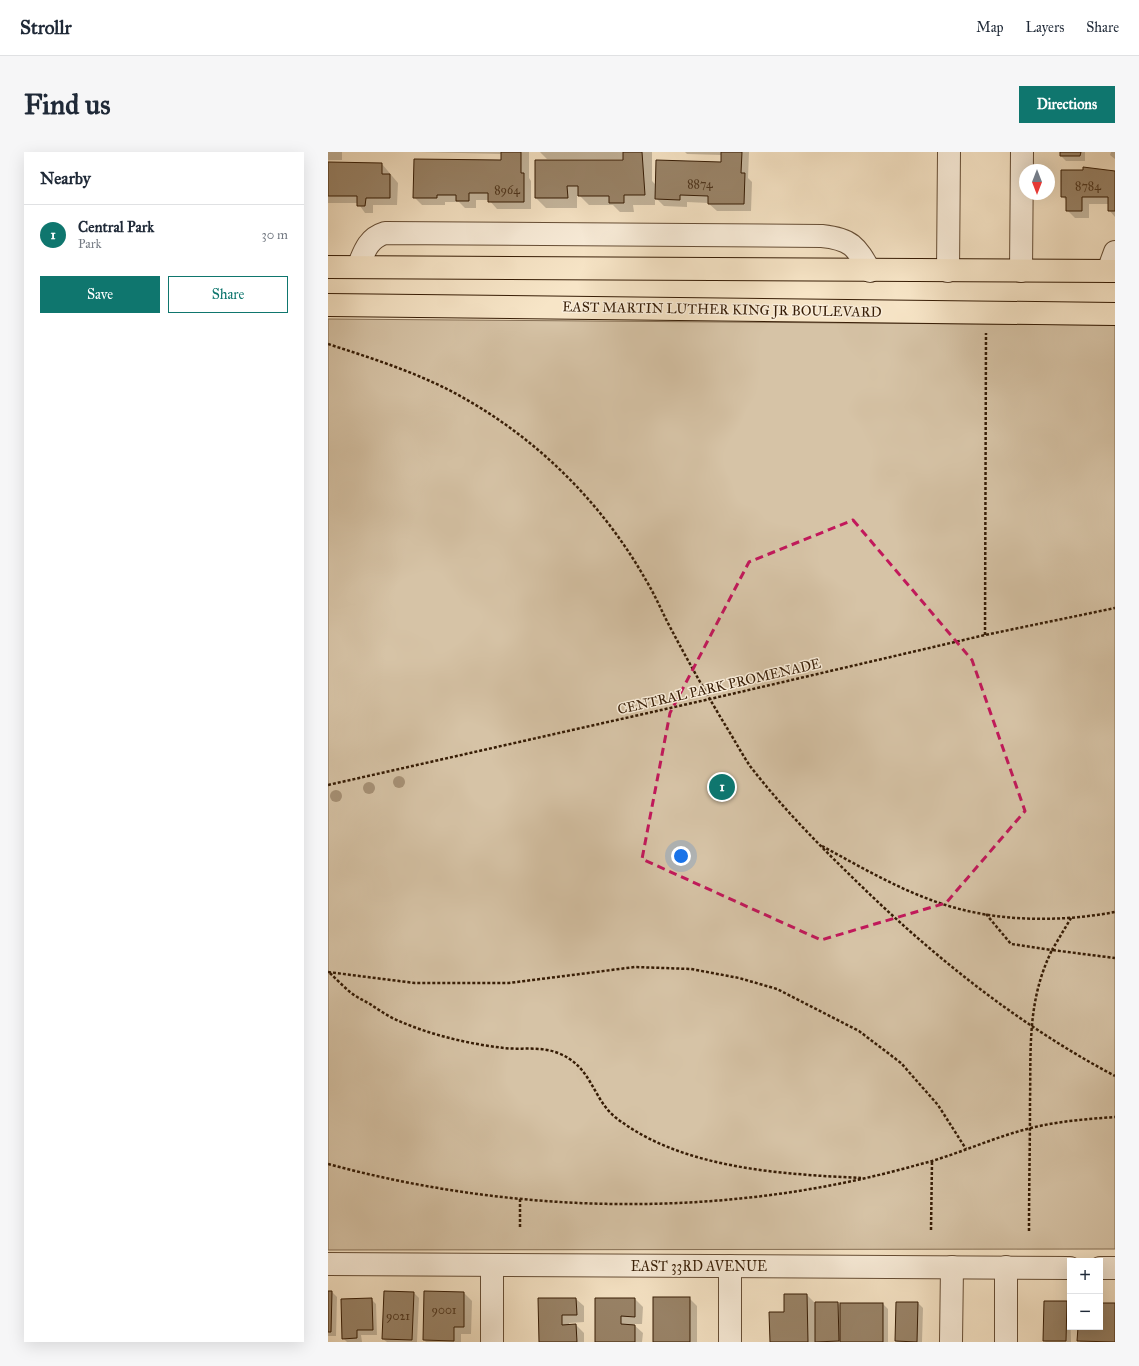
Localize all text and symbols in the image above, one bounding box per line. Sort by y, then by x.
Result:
text: Strollr [20,16,72,39]
text: Map [976,19,1004,36]
text: Layers [1026,19,1064,36]
text: Share [1086,19,1119,36]
button: Directions [1019,86,1115,123]
text: Find us [24,87,110,122]
north arrow [1019,164,1055,200]
text: Nearby [40,168,91,189]
house number: 8874 [687,177,713,191]
house number: 8784 [1075,179,1101,193]
house number: 8964 [494,183,520,197]
text: Central Park [78,218,154,236]
text: 1 [50,227,56,243]
text: 30 m [262,227,288,243]
text: Park [78,236,102,252]
button: Save [40,276,160,313]
button: Share [168,276,288,313]
street label: EAST MARTIN LUTHER KING JR BOULEVARD [562,298,882,322]
street label: CENTRAL PARK PROMENADE [616,655,822,718]
pin: 1 [709,772,735,802]
your location [671,846,691,866]
street label: EAST 33RD AVENUE [631,1258,767,1275]
map controls [1067,1258,1103,1330]
button: + [1067,1258,1103,1294]
button: − [1067,1294,1103,1330]
house number: 9001 [431,1303,457,1317]
house number: 9021 [386,1309,410,1323]

